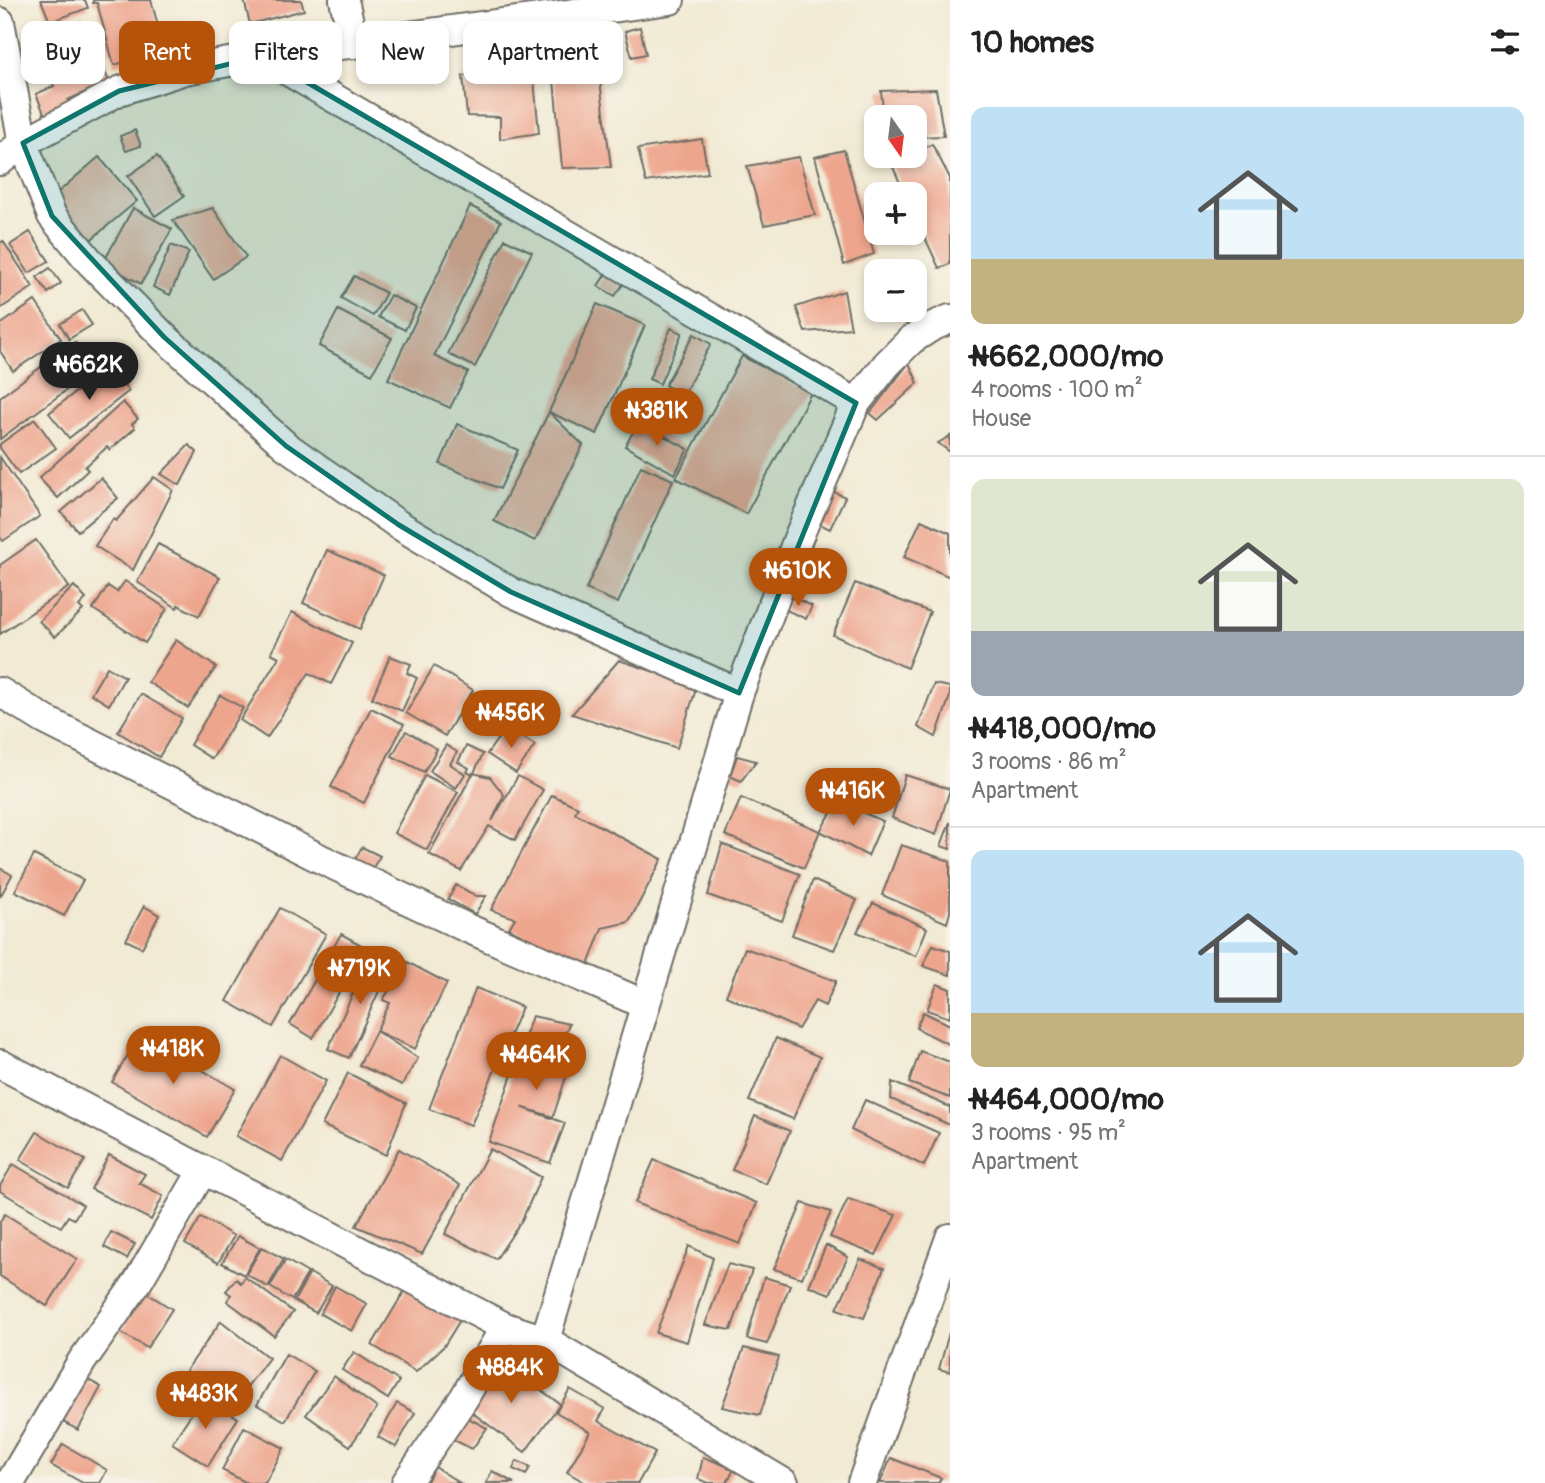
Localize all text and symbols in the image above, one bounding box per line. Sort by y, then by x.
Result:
chip: Buy [21,21,105,84]
chip: Rent [119,21,215,84]
chip: Filters [229,21,342,84]
chip: New [356,21,449,84]
chip: Apartment [463,21,623,84]
icon: filters [1486,23,1524,61]
text: 10 homes [971,24,1094,61]
north arrow [864,105,928,168]
map controls [864,105,927,322]
icon: home [1185,152,1311,278]
button: + [864,182,927,245]
button: − [864,259,927,322]
text: ₦662,000/mo [971,338,1163,375]
pin: ₦662K [40,342,138,402]
text: ₦662K [55,350,123,379]
text: 4 rooms · 100 m² [971,375,1143,404]
pin: ₦381K [608,388,706,448]
text: ₦381K [626,396,688,425]
text: House [971,404,1031,433]
icon: home [1185,524,1311,650]
pin: ₦610K [749,548,847,608]
text: ₦610K [765,556,831,585]
pin: ₦456K [462,690,560,750]
text: ₦456K [478,698,544,727]
text: ₦418,000/mo [971,710,1156,747]
text: 3 rooms · 86 m² [971,747,1127,776]
pin: ₦416K [804,768,902,828]
text: ₦416K [821,776,885,805]
text: Apartment [971,776,1078,805]
icon: home [1185,895,1311,1021]
pin: ₦719K [311,946,409,1006]
text: ₦719K [330,954,390,983]
pin: ₦418K [124,1026,222,1086]
pin: ₦464K [487,1032,585,1092]
text: ₦418K [142,1034,204,1063]
text: ₦464K [502,1040,570,1069]
text: ₦464,000/mo [971,1081,1164,1118]
text: 3 rooms · 95 m² [971,1118,1126,1147]
text: Apartment [971,1147,1078,1176]
pin: ₦884K [462,1346,560,1405]
text: ₦884K [479,1353,543,1382]
pin: ₦483K [156,1372,254,1431]
text: ₦483K [172,1379,238,1408]

